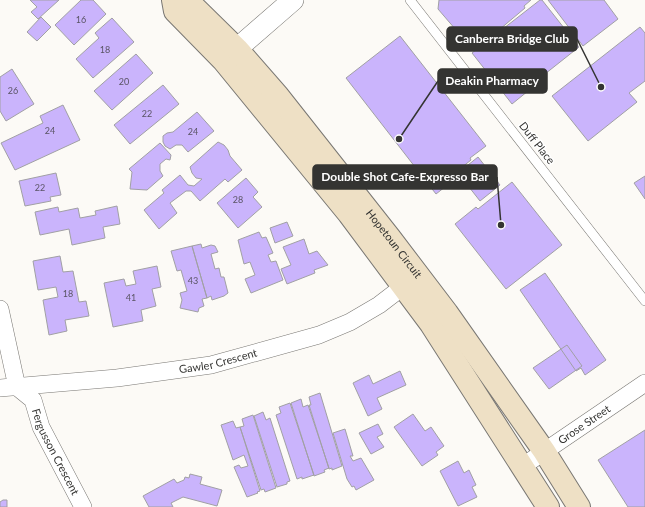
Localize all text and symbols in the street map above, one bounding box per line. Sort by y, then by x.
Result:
house number: 16 [76,14,86,25]
callout: Canberra Bridge Club [447,27,577,51]
text: Canberra Bridge Club [455,31,569,46]
house number: 18 [100,44,110,55]
callout: Deakin Pharmacy [438,69,547,93]
text: Deakin Pharmacy [445,73,540,88]
house number: 20 [119,76,129,87]
house number: 26 [8,85,18,96]
house number: 22 [142,108,152,119]
street label: Duff Place [517,119,558,167]
house number: 24 [45,125,55,136]
house number: 24 [188,126,198,137]
callout: Double Shot Cafe-Expresso Bar [313,165,497,189]
text: Double Shot Cafe-Expresso Bar [321,169,489,184]
house number: 22 [35,182,45,193]
house number: 28 [233,194,243,205]
street label: Hopetoun Circuit [364,206,425,280]
house number: 43 [188,275,198,286]
house number: 18 [63,288,73,299]
house number: 41 [126,292,136,303]
street label: Gawler Crescent [178,346,258,375]
street label: Grose Street [555,402,613,446]
street label: Fergusson Crescent [30,407,82,497]

